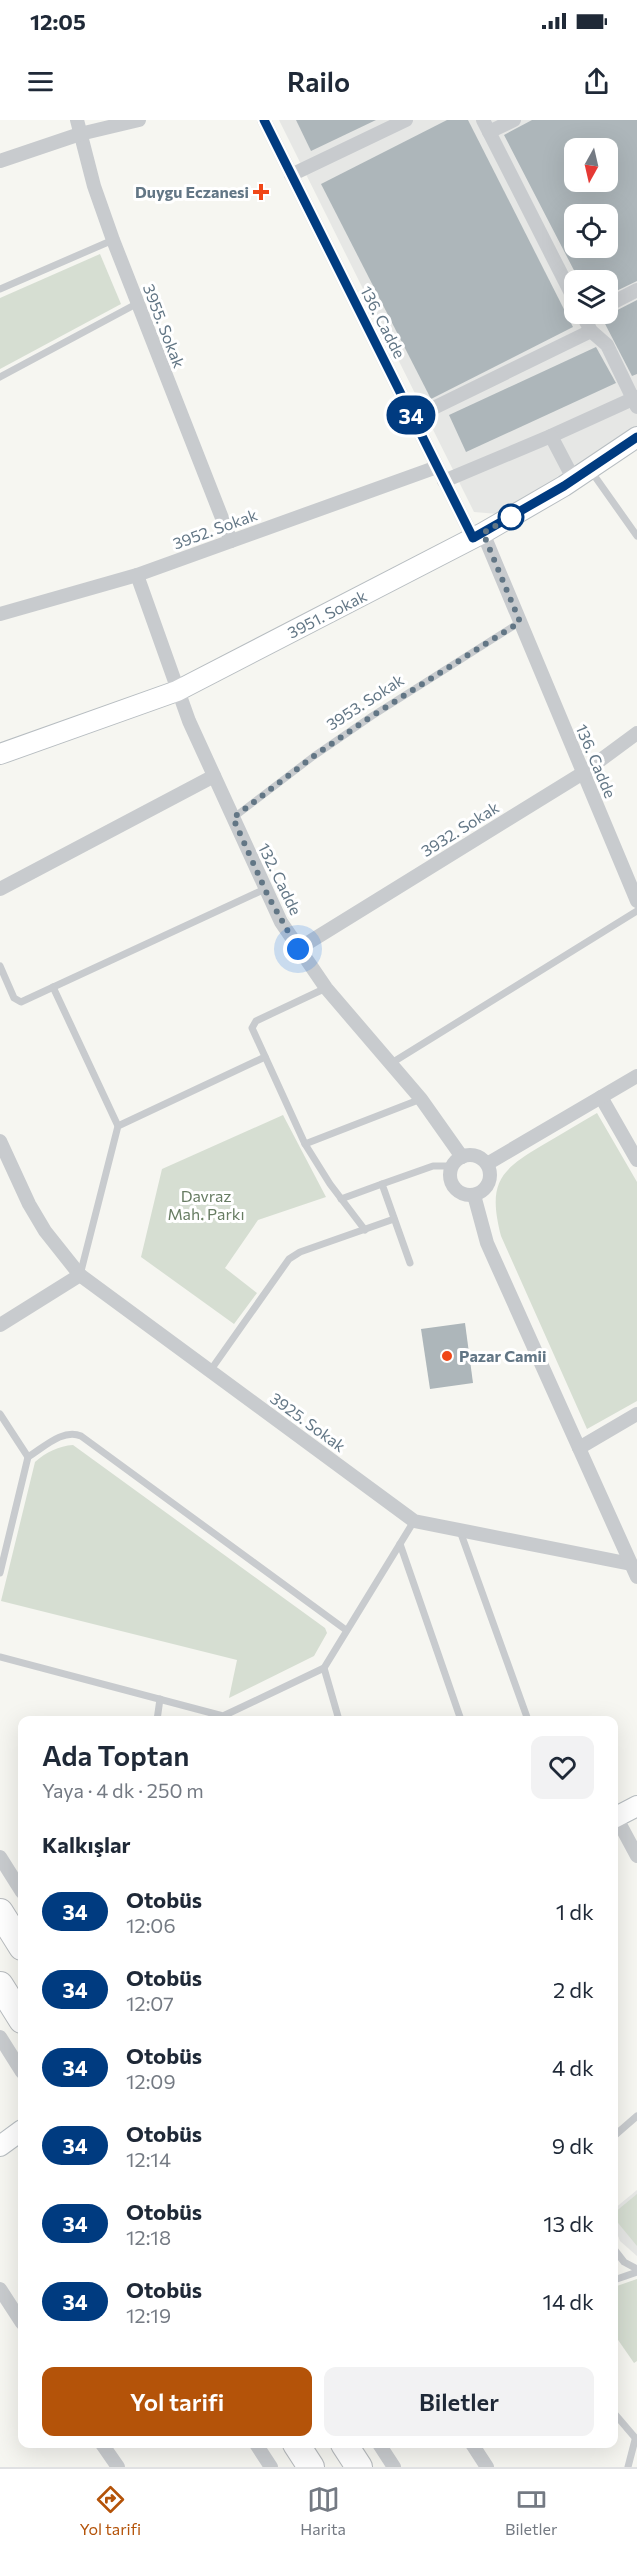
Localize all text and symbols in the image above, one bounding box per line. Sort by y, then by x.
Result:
text: 12:05 [30,8,86,35]
icon: menu [24,65,57,98]
text: Railo [287,65,350,98]
icon: share [580,65,613,98]
north arrow [564,138,618,192]
map controls [564,138,618,324]
place label: Duygu Eczanesi [135,182,249,201]
marker: Duygu Eczanesi [254,185,268,199]
button: locate [564,204,618,258]
button: layers [564,270,618,324]
street label: 3955. Sokak [140,281,189,371]
street label: 136. Cadde [357,282,410,361]
line badge: 34 [384,396,438,434]
text: 34 [398,403,424,428]
street label: 3952. Sokak [170,504,260,553]
unlabelled marker [498,504,524,530]
street label: 3951. Sokak [284,585,370,642]
street label: 3953. Sokak [322,669,407,734]
street label: 136. Cadde [572,721,621,801]
street label: 3932. Sokak [417,797,502,860]
street label: 132. Cadde [255,840,306,918]
your location [283,934,313,964]
park label: Davraz Mah. Parkı [167,1186,245,1223]
place label: Pazar Camii [459,1346,546,1365]
marker: Pazar Camii [440,1349,454,1363]
street label: 3925. Sokak [267,1388,350,1455]
button: heart [531,1736,594,1799]
text: Ada Toptan [42,1738,189,1772]
text: Yaya · 4 dk · 250 m [42,1778,204,1802]
text: Kalkışlar [42,1831,131,1858]
text: Otobüs [126,1886,202,1913]
text: 1 dk [556,1898,594,1925]
text: 34 [62,1899,88,1924]
text: 12:06 [126,1913,176,1937]
text: Otobüs [126,1964,202,1991]
text: 2 dk [553,1976,594,2003]
text: 34 [62,1977,88,2002]
text: 12:07 [126,1991,174,2015]
text: Otobüs [126,2042,202,2069]
text: 4 dk [552,2054,594,2081]
text: 34 [62,2055,88,2080]
text: 12:09 [126,2069,176,2093]
text: Otobüs [126,2120,202,2147]
text: 9 dk [552,2132,594,2159]
text: 34 [62,2133,88,2158]
text: 12:14 [126,2147,171,2171]
text: Otobüs [126,2198,202,2225]
text: 13 dk [543,2210,594,2237]
text: 34 [62,2211,88,2236]
text: 12:18 [126,2225,171,2249]
text: Otobüs [126,2276,202,2303]
text: 14 dk [543,2288,594,2315]
text: 34 [62,2289,88,2314]
text: 12:19 [126,2303,171,2327]
button: Yol tarifi [42,2367,312,2436]
button: Biletler [324,2367,594,2436]
tab: Yol tarifi [80,2483,141,2538]
tab: Harita [300,2483,346,2538]
tab: Biletler [505,2483,557,2538]

